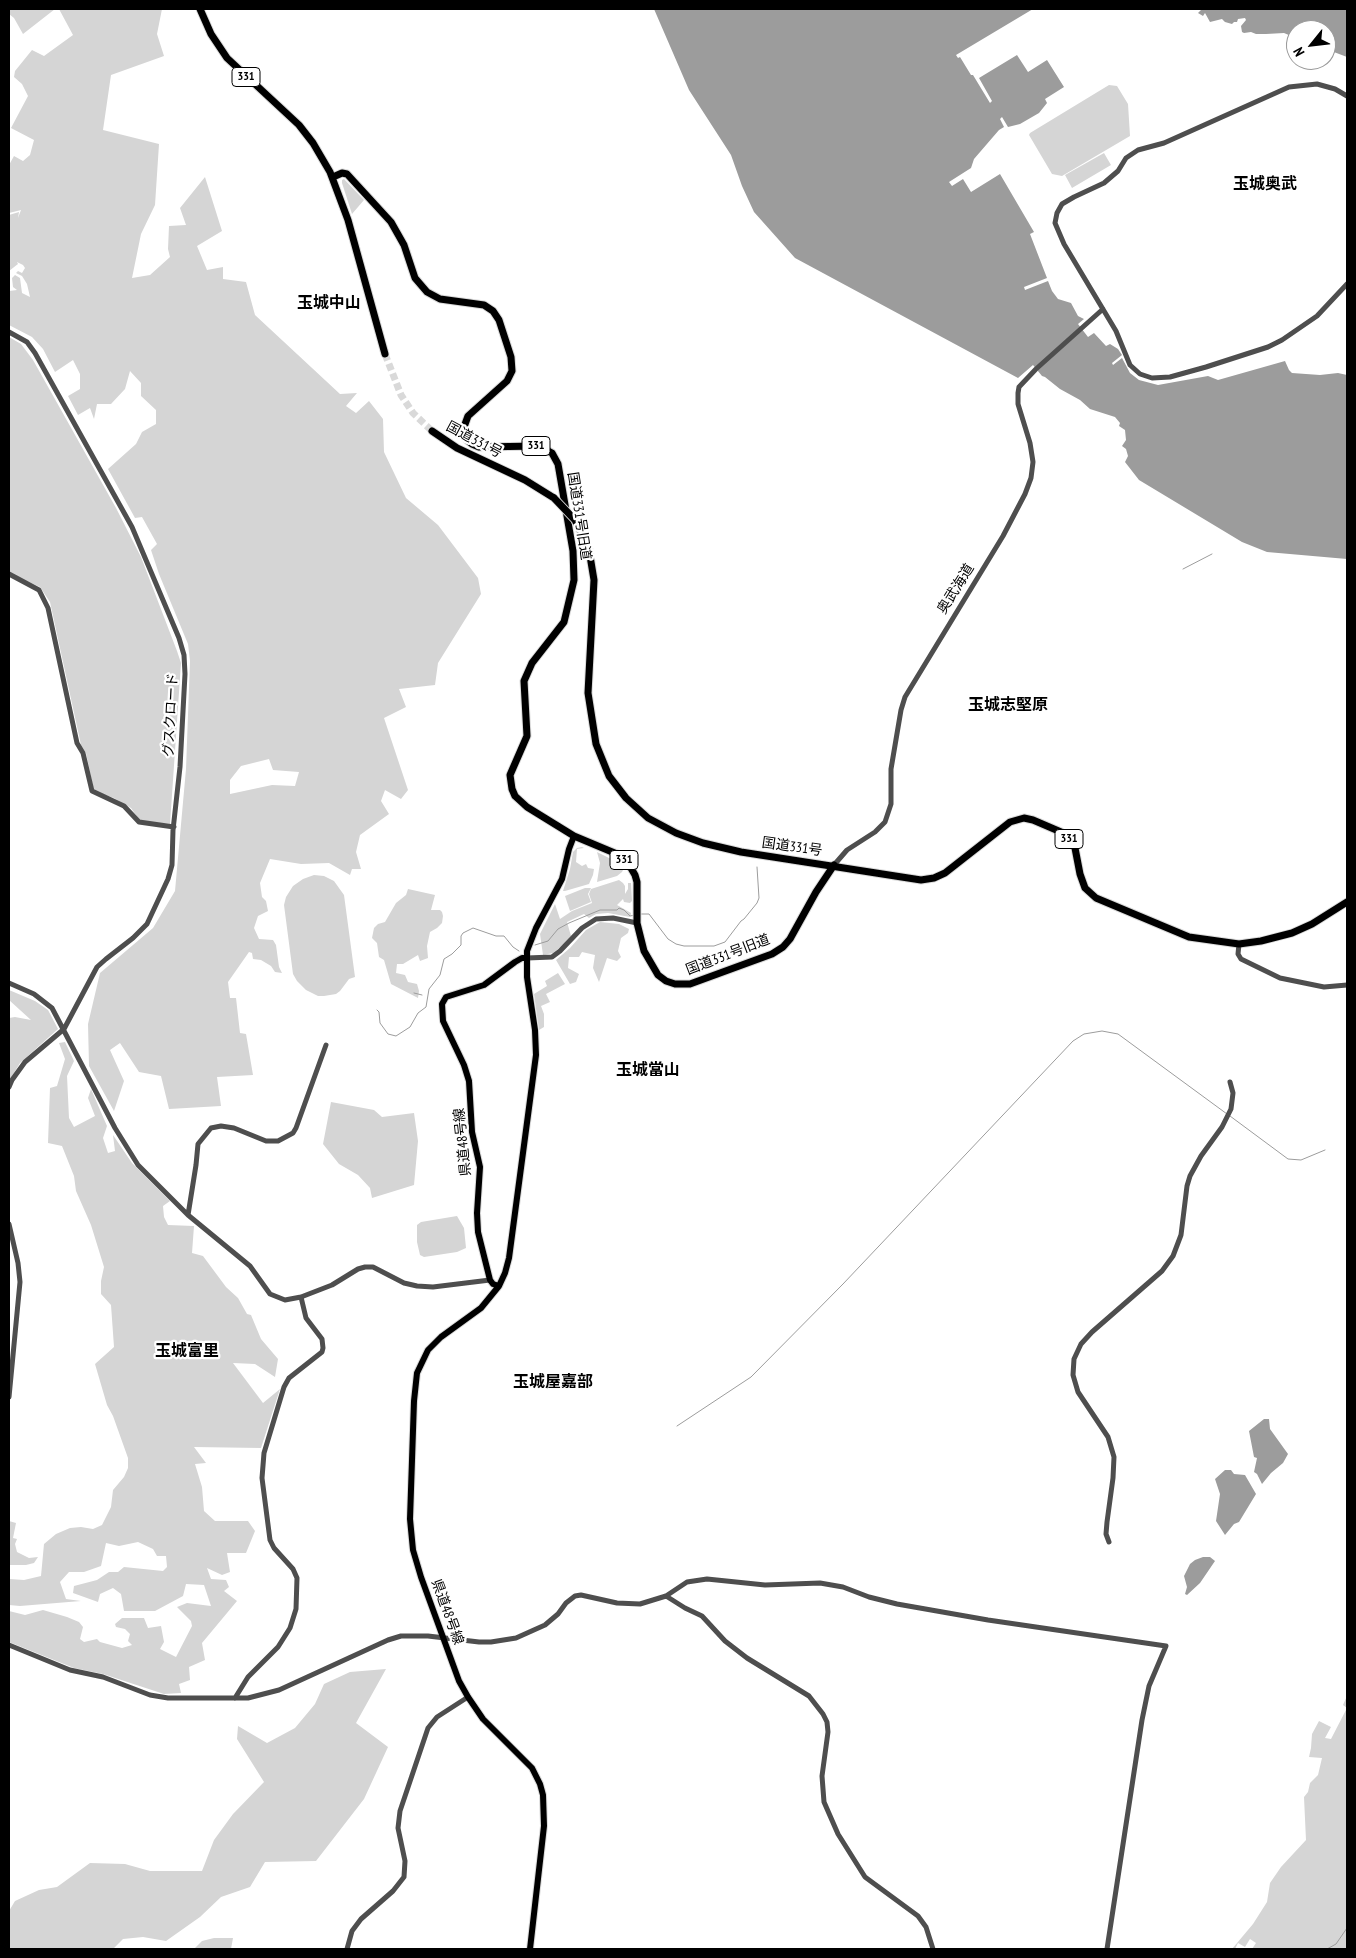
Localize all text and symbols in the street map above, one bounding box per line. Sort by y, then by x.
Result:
north arrow [1286,20,1336,70]
text: N [1289,44,1308,59]
road number: 331 [232,68,260,86]
district label: 玉城奥武 [1233,174,1297,194]
district label: 玉城中山 [297,293,361,313]
street label: 国道331号 [443,418,505,462]
road number: 331 [522,436,550,456]
street label: 国道331号旧道 [564,471,594,561]
street label: 奥武海道 [934,561,978,617]
street label: グスクロード [160,673,182,757]
district label: 玉城志堅原 [968,695,1048,715]
road number: 331 [1055,830,1083,849]
street label: 国道331号 [761,834,823,860]
road number: 331 [610,850,638,870]
street label: 国道331号旧道 [683,931,773,979]
district label: 玉城當山 [616,1060,680,1080]
street label: 県道48号線 [451,1107,475,1177]
district label: 玉城富里 [155,1341,219,1361]
district label: 玉城屋嘉部 [513,1372,593,1392]
street label: 県道48号線 [427,1577,467,1647]

